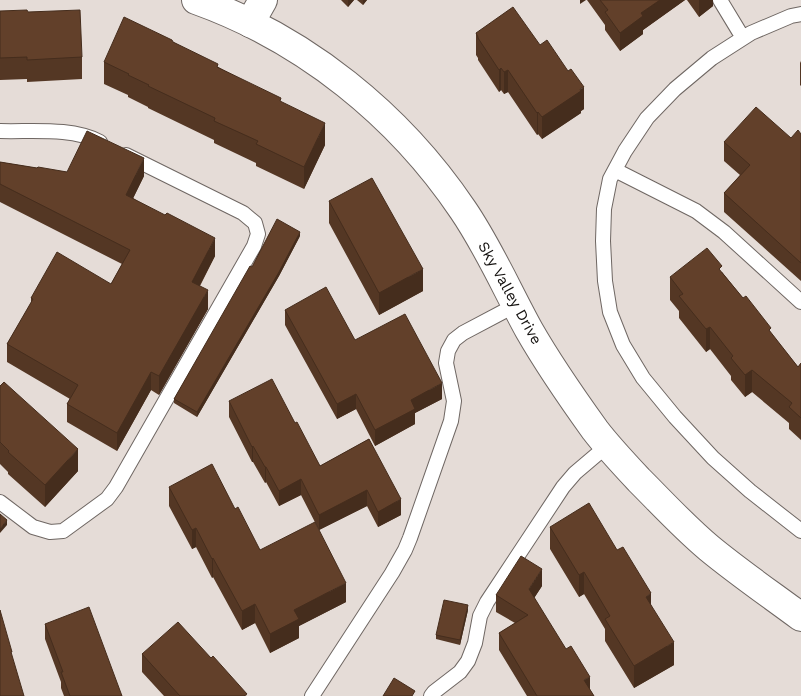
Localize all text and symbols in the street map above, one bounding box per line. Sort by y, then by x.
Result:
street label: Sky Valley Drive [474,238,546,348]

